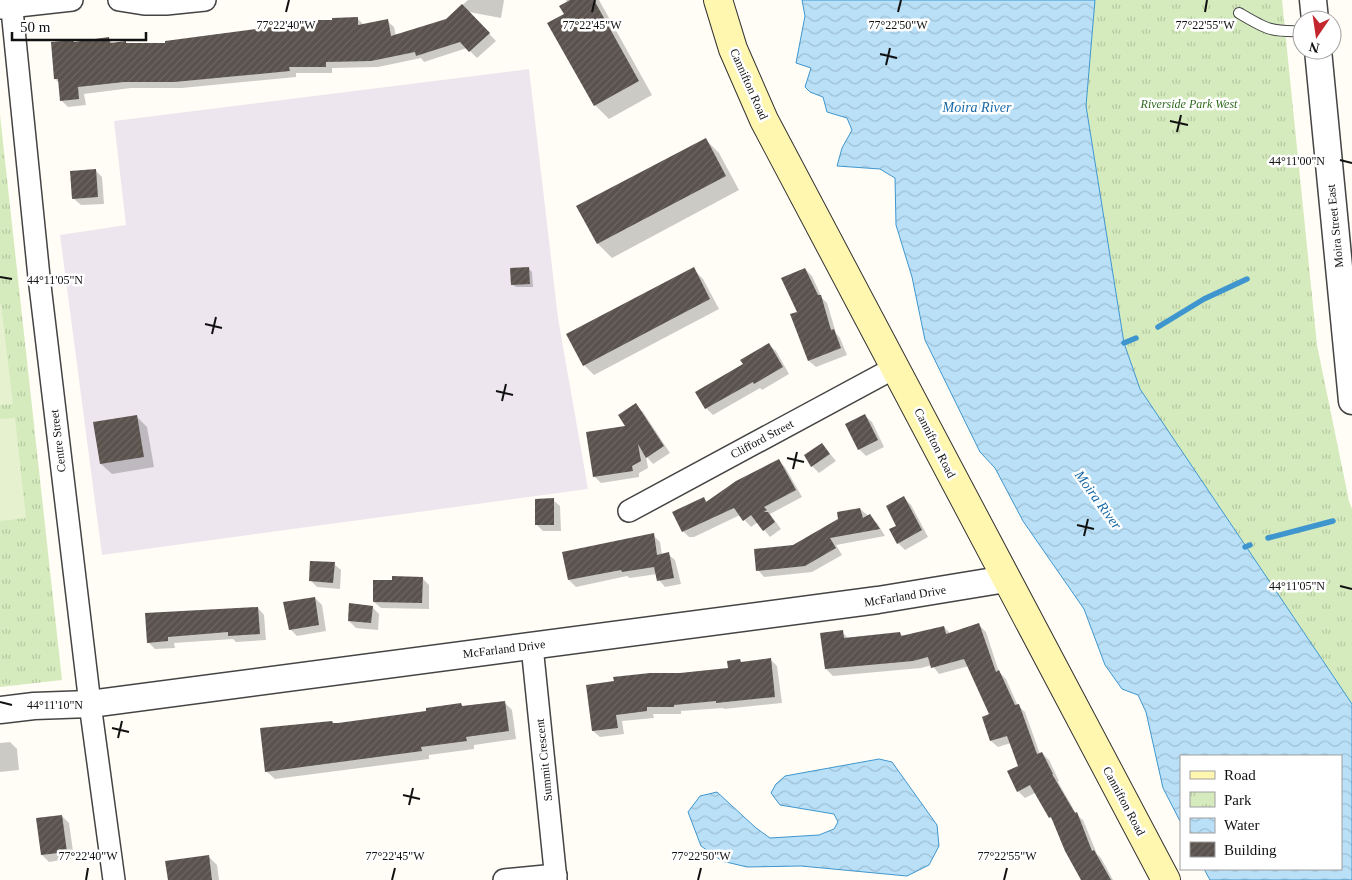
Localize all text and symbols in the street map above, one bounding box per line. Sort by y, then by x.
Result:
scale bar [12,10,146,42]
north arrow [1292,10,1342,60]
text: 77°22'40"W [256,18,316,32]
text: 77°22'45"W [562,18,622,32]
text: 77°22'50"W [868,18,928,32]
text: 77°22'55"W [1175,18,1235,32]
text: 50 m [20,19,51,35]
text: N [1308,39,1321,56]
street label: Cannifton Road [727,46,771,122]
park label: Riverside Park West [1140,97,1238,111]
water label: Moira River [942,100,1012,115]
text: 44°11'00"N [1269,154,1325,168]
street label: Moira Street East [1324,183,1346,268]
text: 44°11'05"N [27,273,83,287]
street label: Cannifton Road [911,406,959,480]
street label: Centre Street [47,408,69,473]
street label: Clifford Street [728,416,797,461]
water label: Moira River [1071,467,1125,533]
text: 44°11'05"N [1269,579,1325,593]
street label: McFarland Drive [863,583,947,609]
street label: McFarland Drive [462,637,546,661]
text: 44°11'10"N [27,698,83,712]
street label: Summit Crescent [533,717,555,802]
legend [1180,755,1342,870]
street label: Cannifton Road [1100,764,1148,838]
text: Road [1224,767,1256,783]
text: Park [1224,792,1252,808]
text: Water [1224,817,1259,833]
text: Building [1224,842,1277,858]
text: 77°22'40"W [58,849,118,863]
text: 77°22'45"W [365,849,425,863]
text: 77°22'50"W [671,849,731,863]
text: 77°22'55"W [977,849,1037,863]

